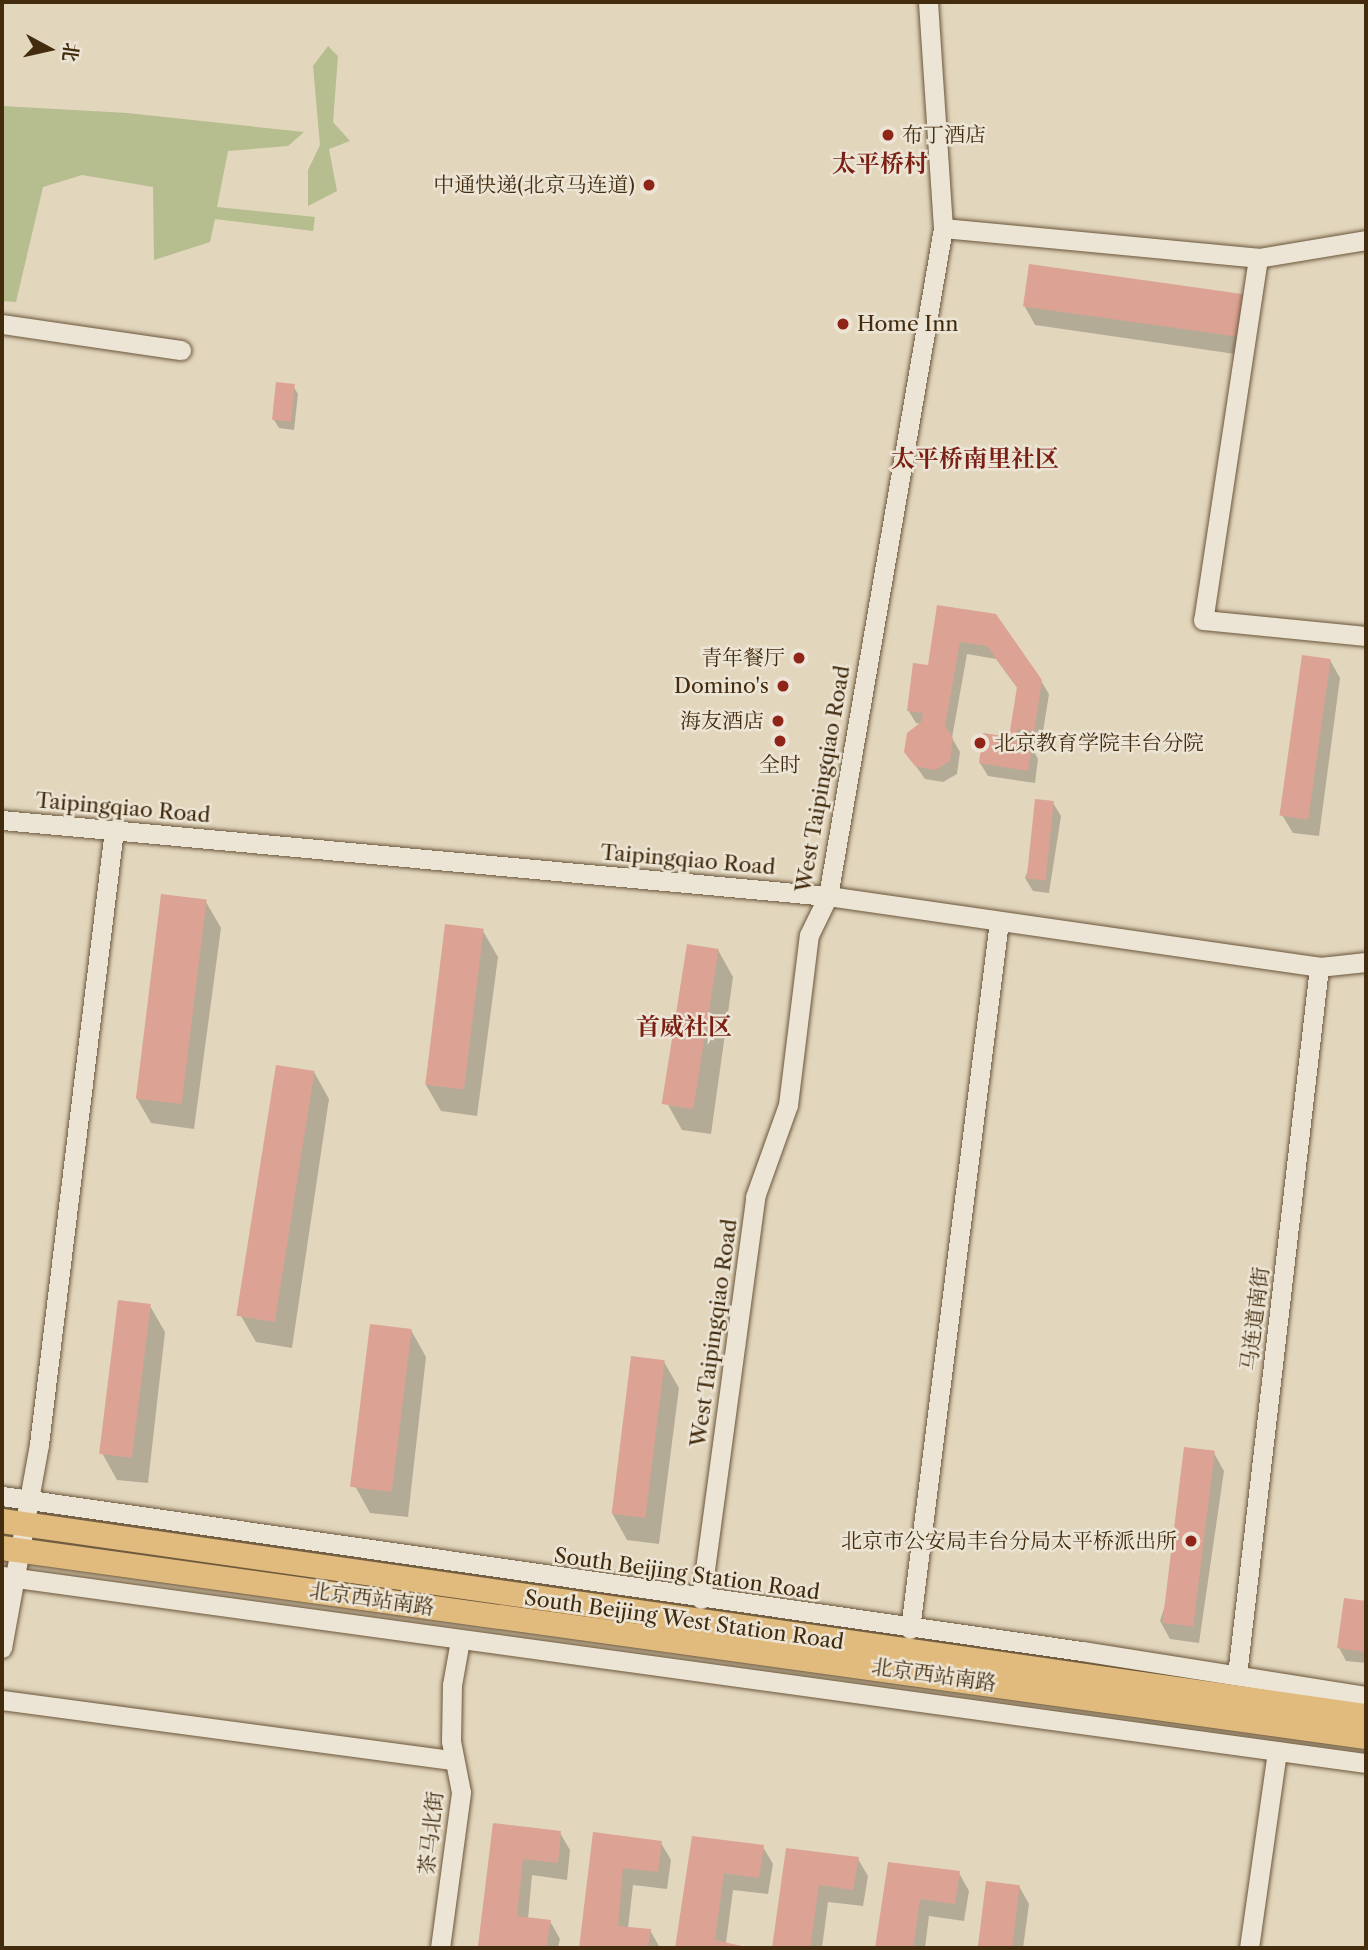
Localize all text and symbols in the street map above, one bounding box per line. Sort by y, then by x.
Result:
north arrow [14,14,84,84]
text: 北 [58,41,83,63]
place label: 布丁酒店 [902,122,986,148]
marker: 布丁酒店 [880,127,896,143]
district label: 太平桥村 [832,150,928,178]
place label: 中通快递(北京马连道) [433,172,635,198]
marker: 中通快递(北京马连道) [641,177,657,193]
place label: Home Inn [857,311,958,337]
marker: Home Inn [835,316,851,332]
district label: 太平桥南里社区 [891,445,1059,473]
place label: 青年餐厅 [701,645,785,671]
marker: 青年餐厅 [791,650,807,666]
street label: West Taipingqiao Road [791,663,855,895]
place label: Domino's [674,673,769,699]
marker: Domino's [775,678,791,694]
place label: 海友酒店 [680,708,764,734]
marker: 海友酒店 [770,713,786,729]
place label: 北京教育学院丰台分院 [994,730,1204,756]
marker: 全时 [772,733,788,749]
marker: 北京教育学院丰台分院 [972,735,988,751]
place label: 全时 [759,752,801,778]
street label: Taipingqiao Road [35,788,211,828]
street label: Taipingqiao Road [600,840,776,880]
district label: 首威社区 [636,1013,732,1041]
street label: West Taipingqiao Road [686,1217,742,1449]
street label: 马连道南街 [1236,1265,1274,1373]
place label: 北京市公安局丰台分局太平桥派出所 [841,1528,1177,1554]
marker: 北京市公安局丰台分局太平桥派出所 [1183,1533,1199,1549]
street label: South Beijing Station Road [553,1543,821,1605]
street label: 北京西站南路 [308,1578,436,1620]
street label: South Beijing West Station Road [522,1585,846,1655]
street label: 北京西站南路 [870,1654,998,1696]
street label: 茶马北街 [414,1790,448,1876]

